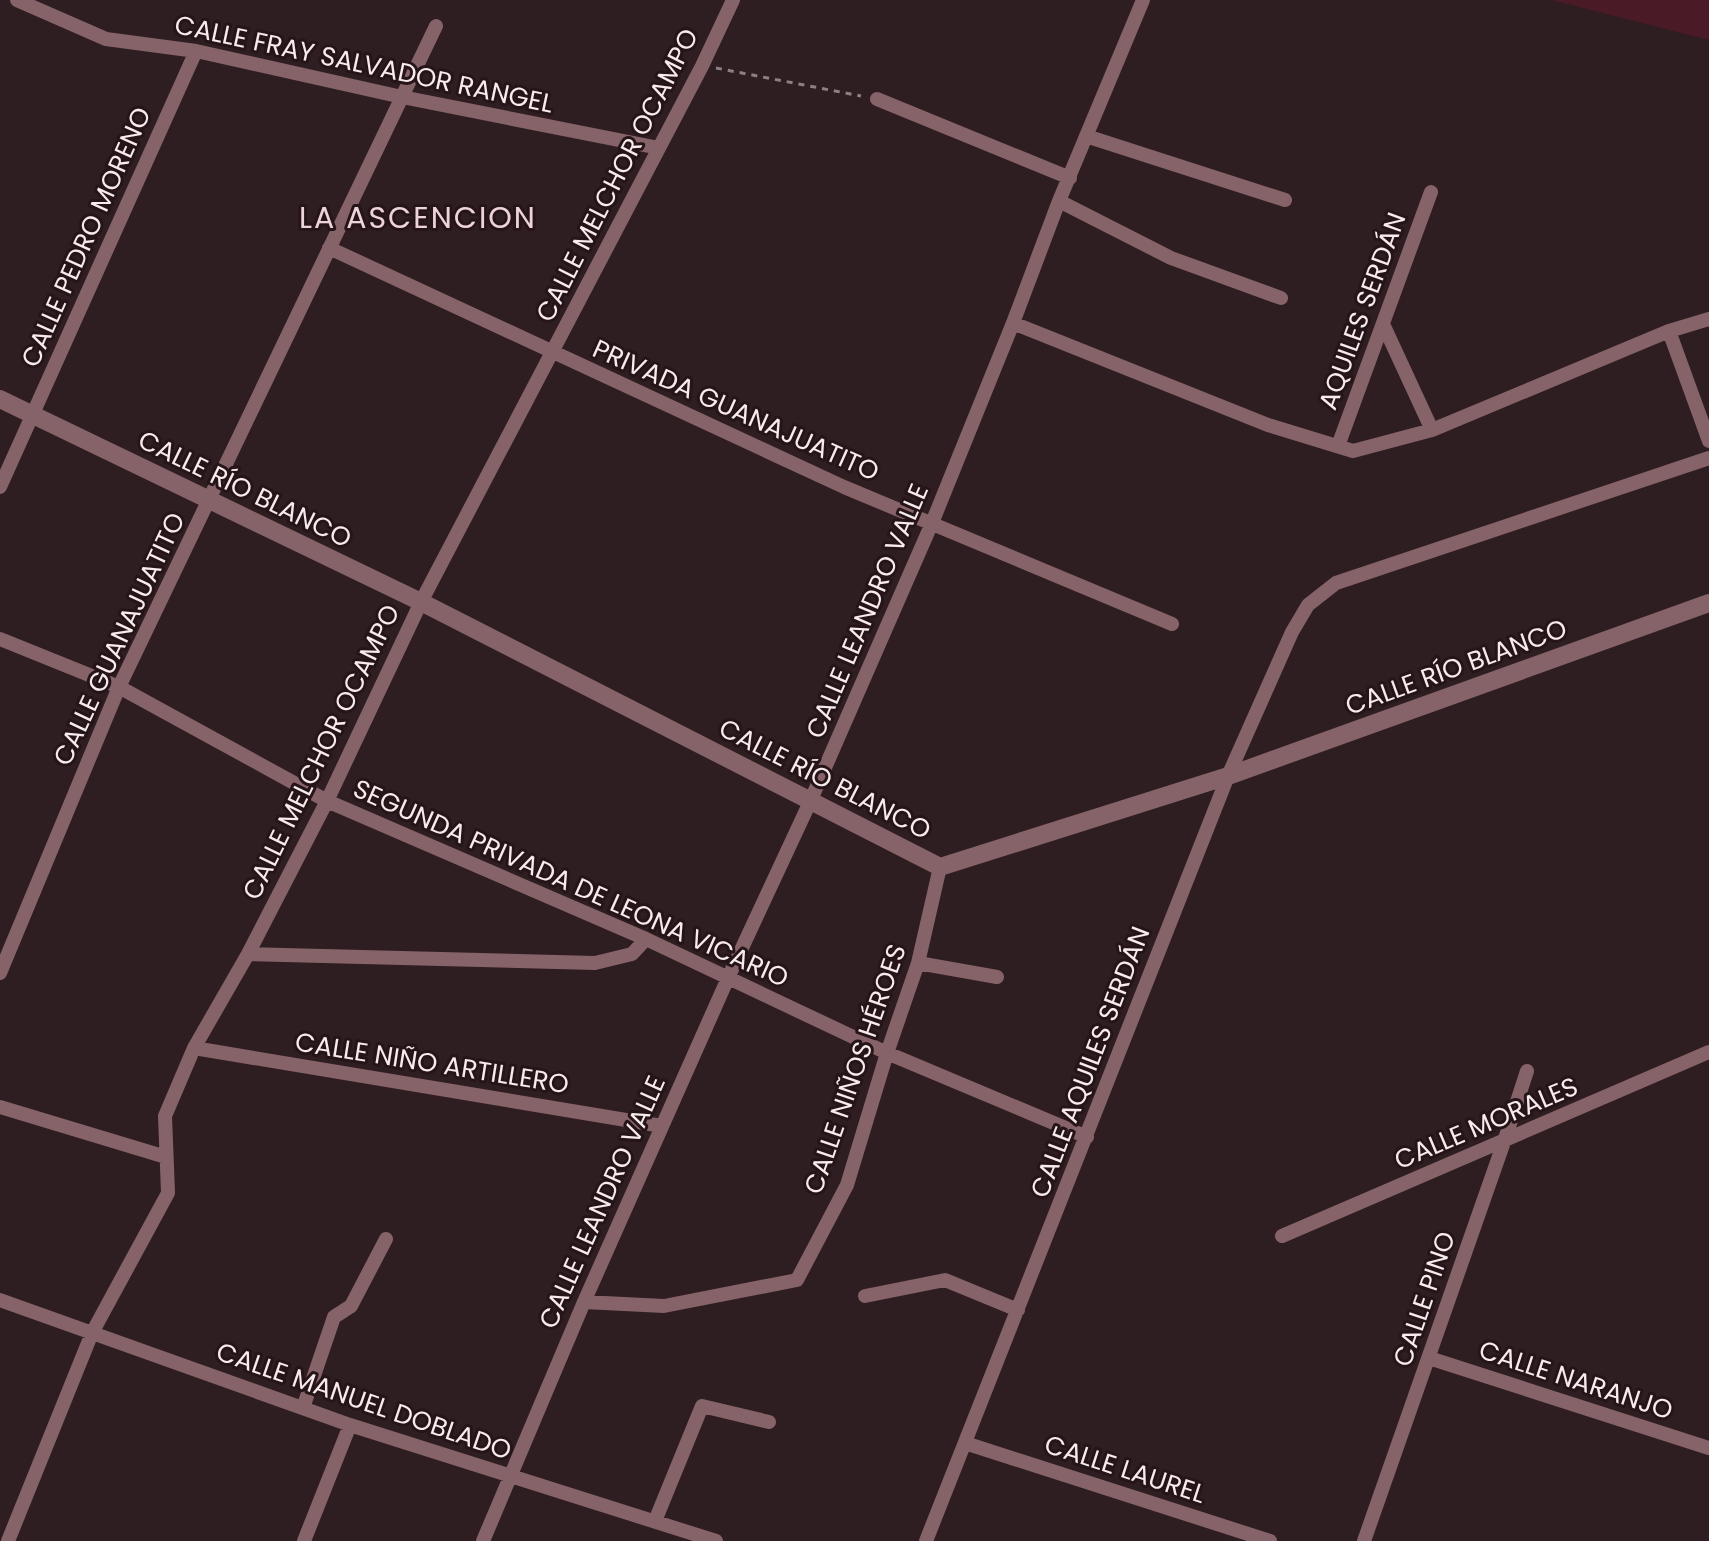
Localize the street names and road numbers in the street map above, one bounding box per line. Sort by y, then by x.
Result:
street label: CALLE FRAY SALVADOR RANGEL [171,6,557,122]
street label: CALLE MELCHOR OCAMPO [527,22,707,328]
street label: CALLE PEDRO MORENO [12,101,160,373]
street label: AQUILES SERDÁN [1310,207,1414,415]
street label: PRIVADA GUANAJUATITO [587,330,885,490]
street label: CALLE RÍO BLANCO [132,422,358,556]
street label: CALLE LEANDRO VALLE [797,478,937,744]
street label: CALLE GUANAJUATITO [45,507,193,771]
street label: CALLE MELCHOR OCAMPO [234,598,408,906]
street label: CALLE RÍO BLANCO [1340,610,1572,724]
street label: CALLE RÍO BLANCO [713,710,937,848]
street label: SEGUNDA PRIVADA DE LEONA VICARIO [347,770,795,996]
street label: CALLE AQUILES SERDÁN [1022,921,1158,1203]
street label: CALLE NIÑOS HÉROES [795,939,915,1199]
street label: CALLE NIÑO ARTILLERO [293,1024,571,1102]
street label: CALLE MORALES [1389,1068,1583,1178]
street label: CALLE LEANDRO VALLE [530,1070,674,1334]
street label: CALLE PINO [1384,1227,1464,1371]
street label: CALLE NARANJO [1474,1332,1678,1428]
street label: CALLE MANUEL DOBLADO [212,1334,516,1468]
street label: CALLE LAUREL [1040,1426,1210,1512]

